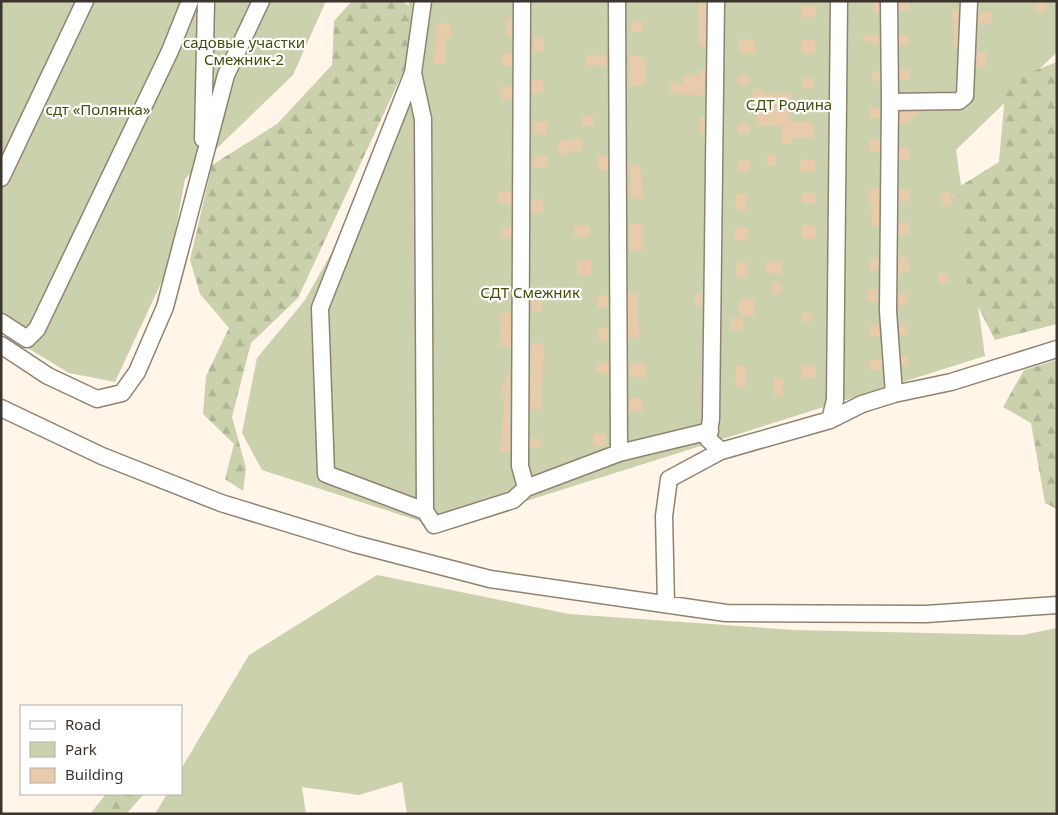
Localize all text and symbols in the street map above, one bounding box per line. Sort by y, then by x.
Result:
park label: садовые участки Смежник-2 [183,32,305,69]
park label: СДТ Родина [746,94,832,114]
park label: сдт «Полянка» [45,99,151,119]
park label: СДТ Смежник [480,282,580,302]
legend [20,705,182,795]
text: Road [65,714,101,734]
text: Park [65,739,97,759]
text: Building [65,764,123,784]

